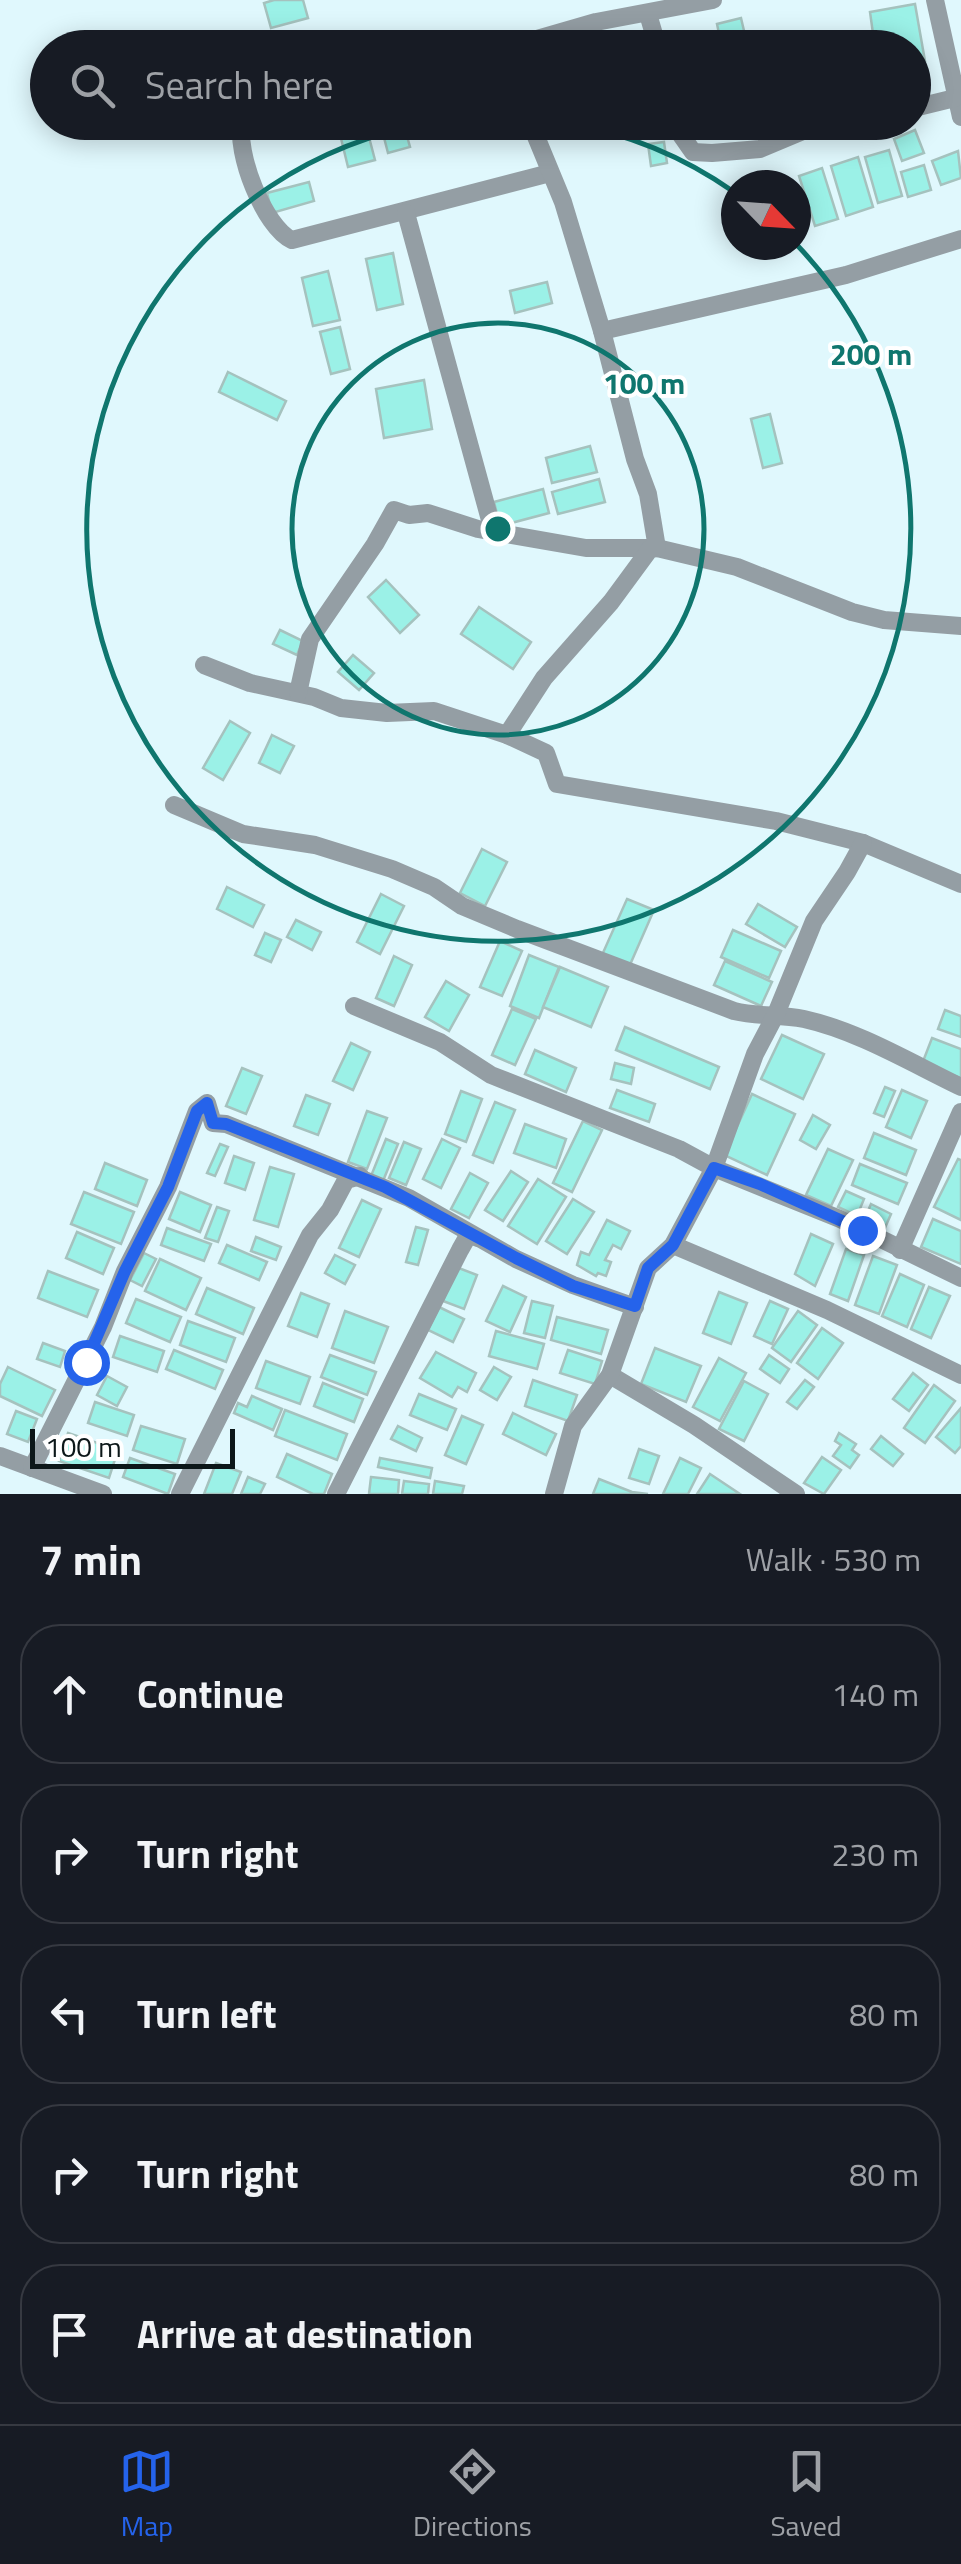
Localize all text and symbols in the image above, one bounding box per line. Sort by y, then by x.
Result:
search box [30,30,931,140]
text: Search here [145,56,333,114]
icon: search [65,58,120,113]
north arrow [721,170,811,260]
text: 200 m [830,331,912,377]
text: 100 m [603,360,685,406]
centre of rings [480,511,516,547]
route end [840,1208,886,1254]
route start [64,1340,110,1386]
scale bar [30,1424,235,1468]
text: 100 m [45,1425,122,1468]
text: 7 min [40,1527,142,1591]
text: Walk · 530 m [746,1535,921,1583]
text: Continue [137,1665,284,1723]
icon: ahead [42,1667,97,1722]
text: 140 m [831,1670,919,1718]
text: Turn right [137,1825,299,1883]
icon: right [42,1827,97,1882]
text: 230 m [831,1830,919,1878]
text: Turn left [137,1985,277,2043]
icon: left [42,1987,97,2042]
text: 80 m [849,1990,919,2038]
text: Turn right [137,2145,299,2203]
icon: right [42,2147,97,2202]
text: 80 m [849,2150,919,2198]
text: Arrive at destination [137,2305,473,2363]
icon: arrive [42,2307,97,2362]
tab: Map [119,2444,174,2547]
tab: Directions [413,2444,532,2547]
tab: Saved [770,2444,842,2547]

